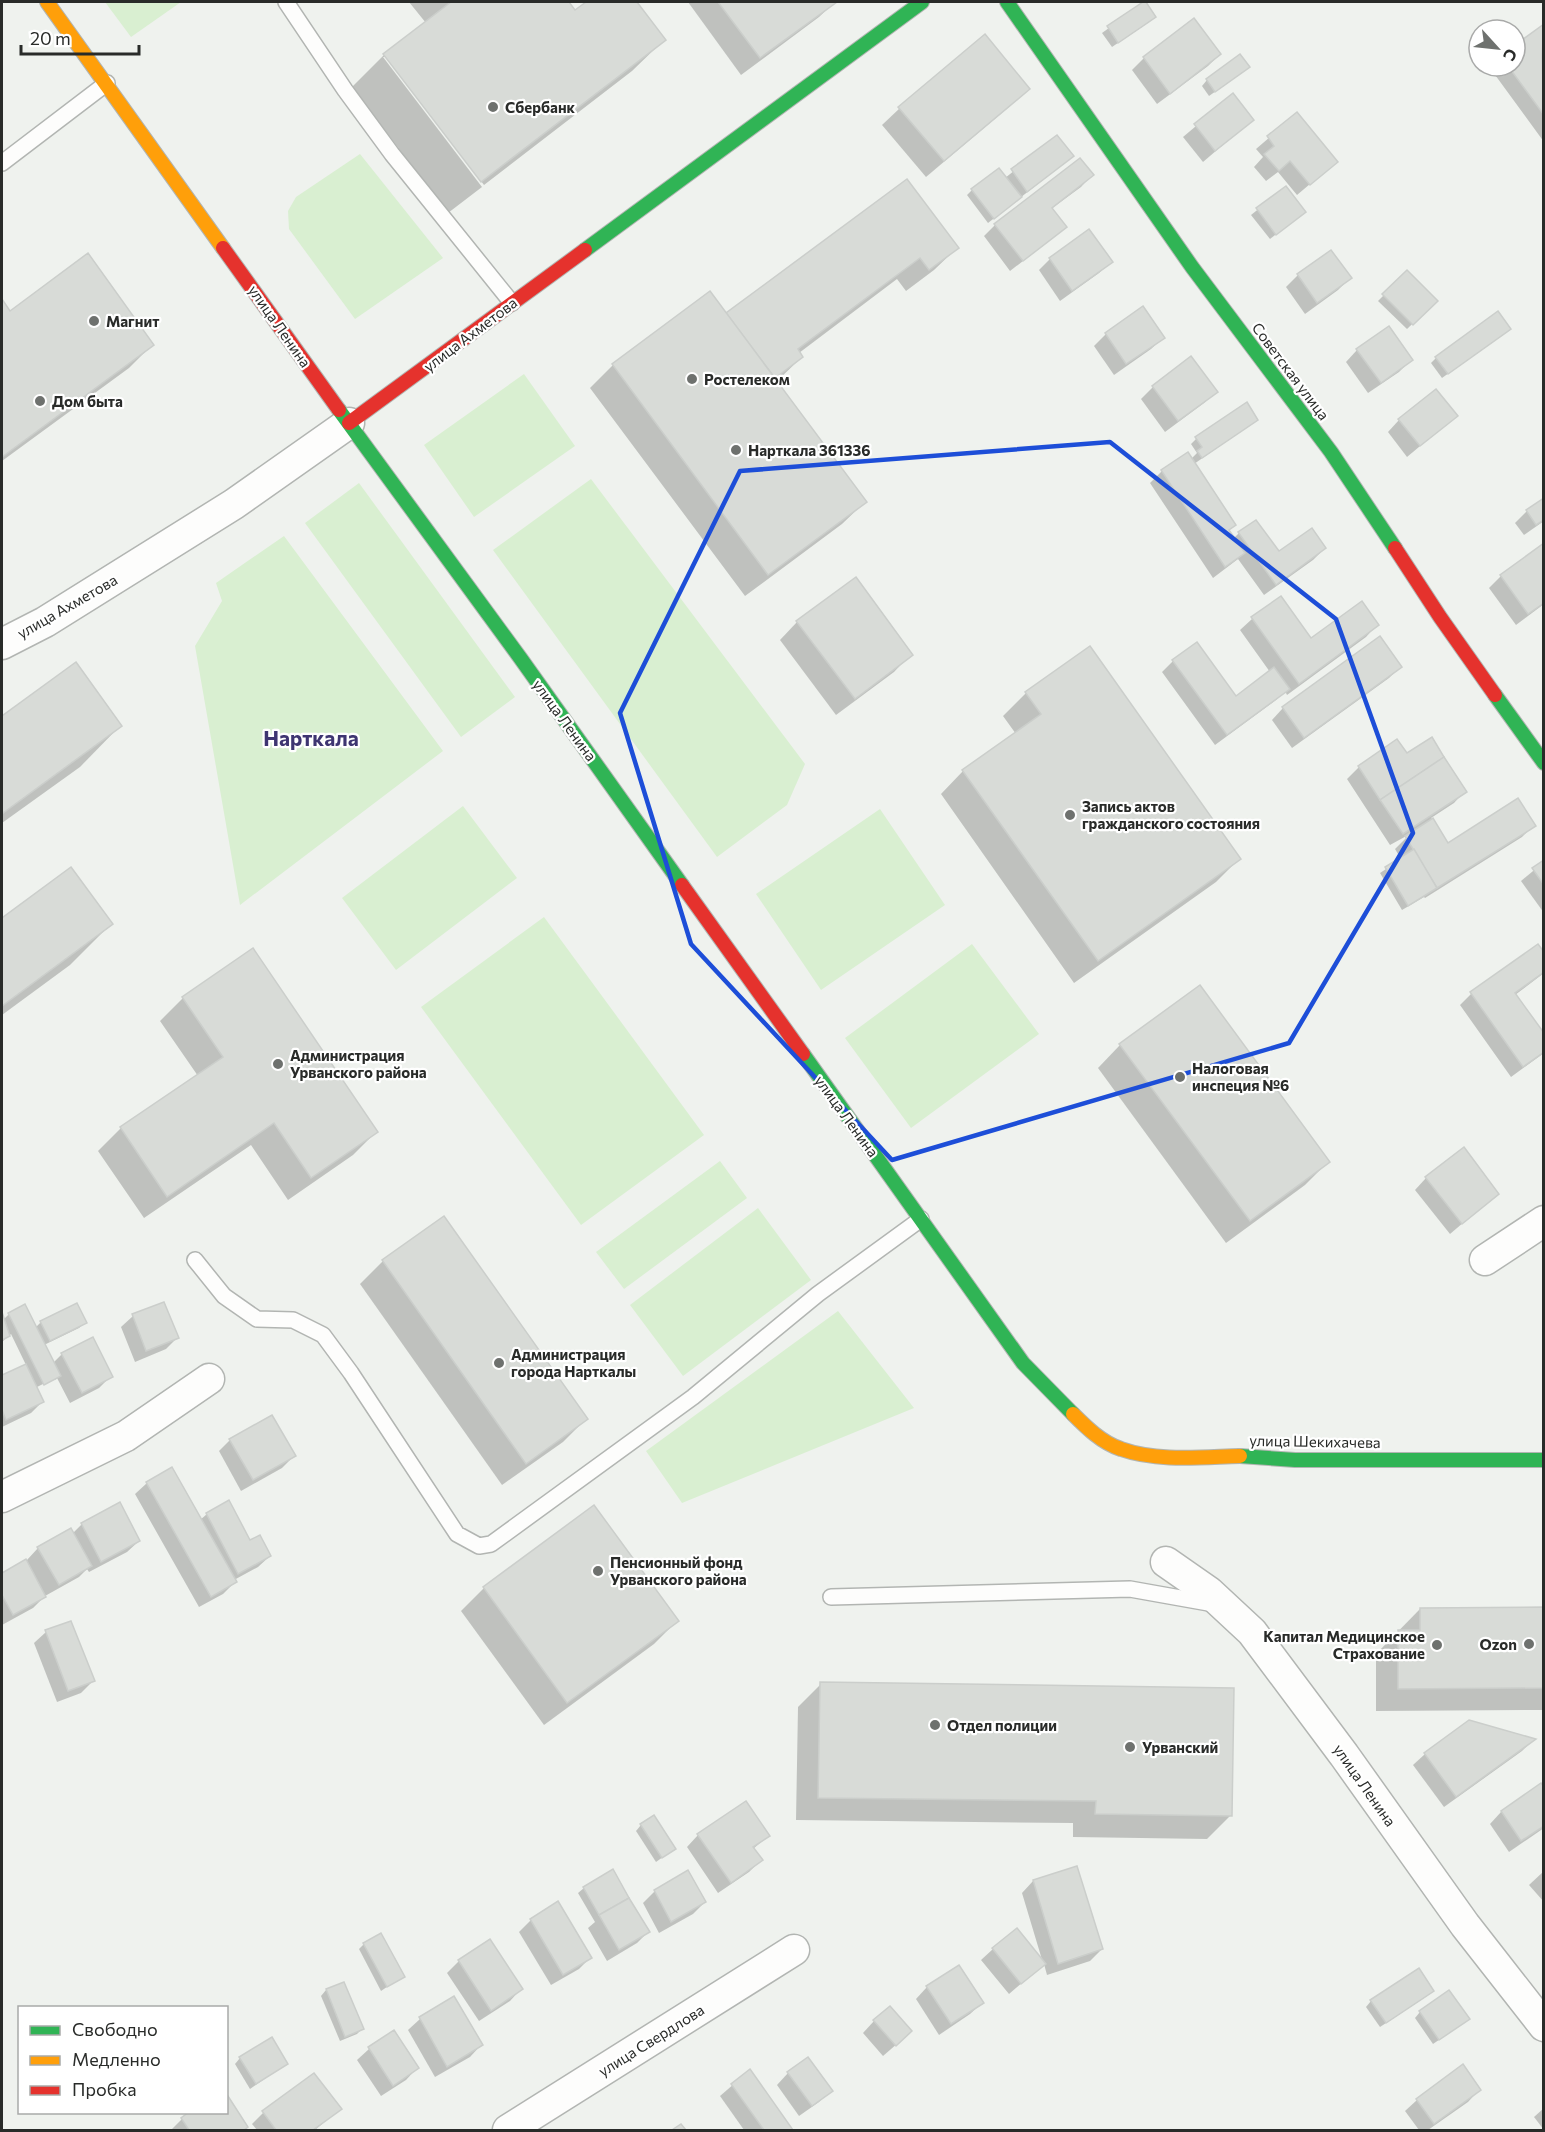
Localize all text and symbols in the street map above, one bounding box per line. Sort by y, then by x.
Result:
scale bar [21,18,140,56]
north arrow [1467,18,1527,78]
text: 20 m [30,27,71,49]
text: С [1500,46,1522,64]
place label: Сбербанк [505,98,576,116]
marker: Сбербанк [486,100,500,114]
street label: улица Ленина [245,281,315,371]
street label: улица Ахметова [420,293,520,375]
place label: Магнит [106,312,159,330]
marker: Магнит [87,314,101,328]
street label: Советская улица [1249,319,1333,423]
place label: Ростелеком [704,370,790,388]
marker: Ростелеком [685,372,699,386]
place label: Дом быта [52,392,123,410]
marker: Дом быта [33,394,47,408]
place label: Нарткала 361336 [748,441,870,459]
marker: Нарткала 361336 [729,443,743,457]
street label: улица Ахметова [14,570,120,642]
street label: улица Ленина [529,676,601,764]
district label: Нарткала [263,725,359,750]
place label: Запись актов гражданского состояния [1082,797,1260,832]
marker: Запись актов гражданского состояния [1063,808,1077,822]
place label: Администрация Урванского района [290,1046,427,1081]
marker: Администрация Урванского района [271,1057,285,1071]
place label: Налоговая инспеция №6 [1192,1059,1289,1094]
marker: Налоговая инспеция №6 [1173,1070,1187,1084]
street label: улица Ленина [811,1072,883,1160]
place label: Администрация города Нарткалы [511,1345,636,1380]
marker: Администрация города Нарткалы [492,1356,506,1370]
street label: улица Шекихачева [1249,1431,1381,1451]
place label: Пенсионный фонд Урванского района [610,1553,747,1588]
marker: Пенсионный фонд Урванского района [591,1564,605,1578]
place label: Капитал Медицинское Страхование [1263,1627,1425,1662]
place label: Ozon [1479,1635,1517,1653]
marker: Ozon [1522,1637,1536,1651]
marker: Капитал Медицинское Страхование [1430,1638,1444,1652]
place label: Отдел полиции [947,1716,1057,1734]
marker: Отдел полиции [928,1718,942,1732]
place label: Урванский [1142,1738,1218,1756]
marker: Урванский [1123,1740,1137,1754]
street label: улица Ленина [1330,1740,1400,1830]
street label: улица Свердлова [595,2000,707,2080]
legend [18,2006,228,2114]
text: Свободно [72,2018,158,2040]
text: Медленно [72,2048,161,2070]
text: Пробка [72,2078,137,2100]

